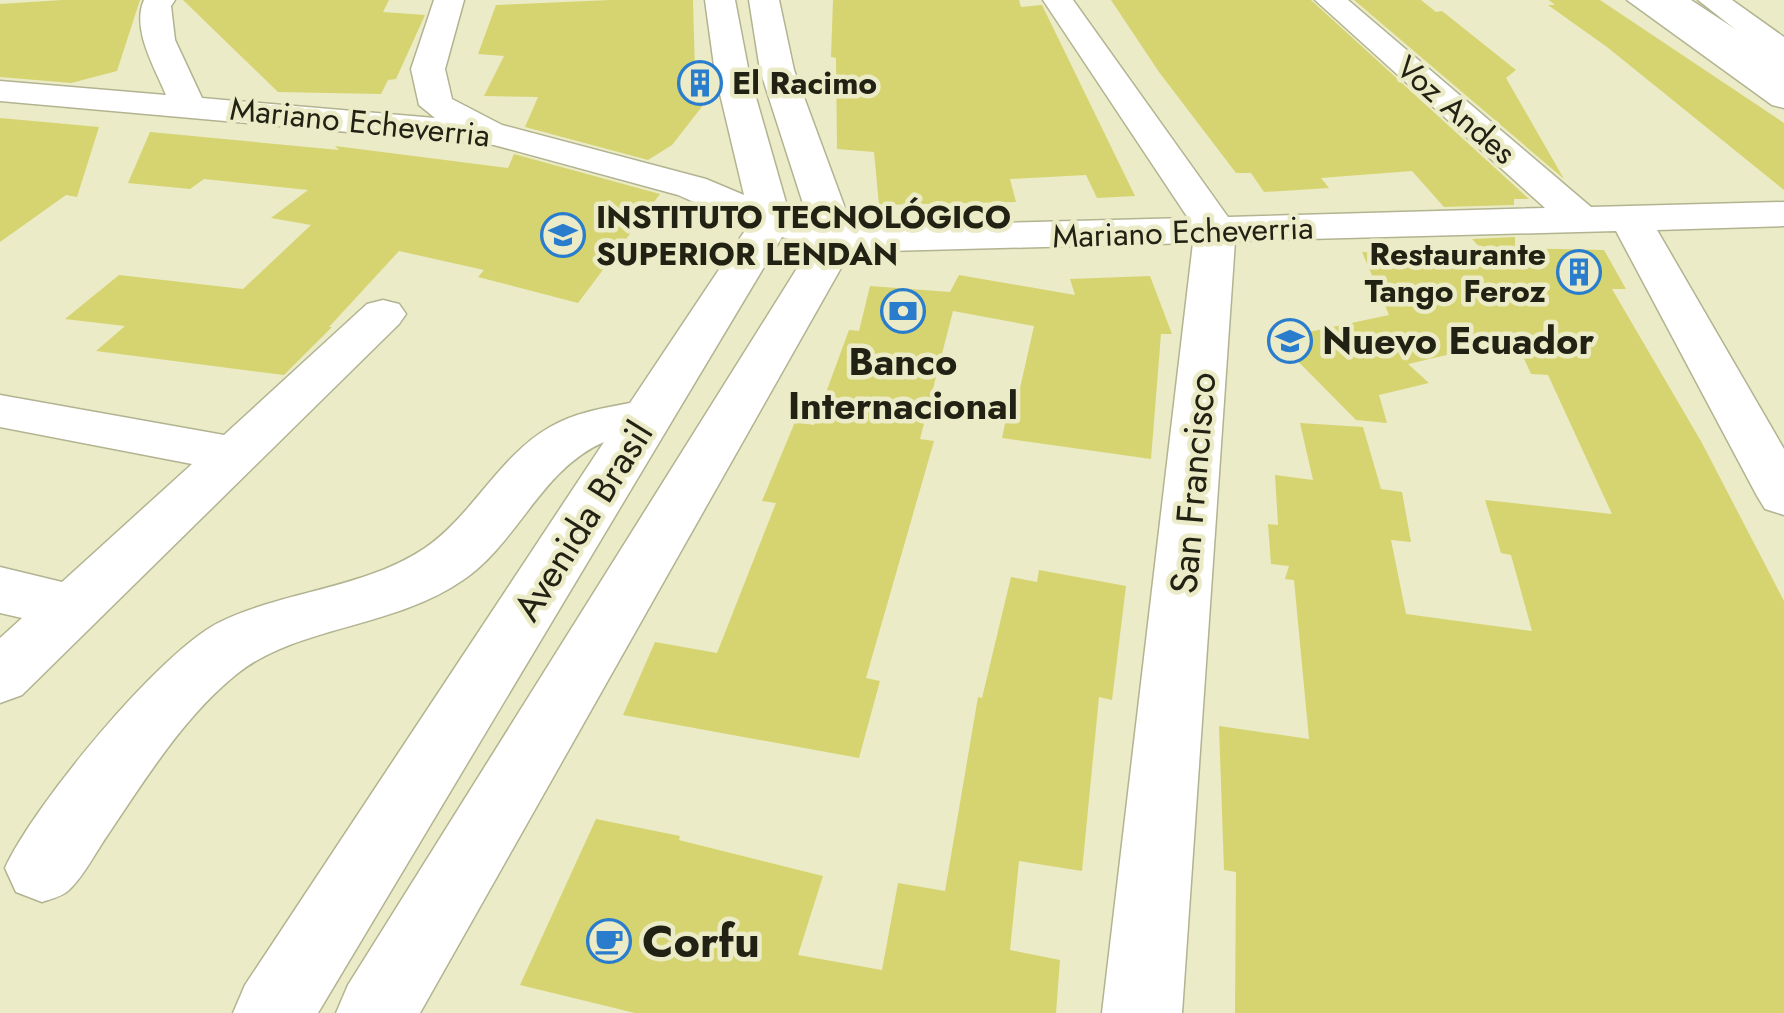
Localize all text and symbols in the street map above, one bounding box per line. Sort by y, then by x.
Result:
street label: Voz Andes [1386,45,1526,175]
building icon: El Racimo [677,60,723,106]
place label: El Racimo [732,60,877,106]
street label: Mariano Echeverria [228,85,492,159]
place label: INSTITUTO TECNOLÓGICO SUPERIOR LENDAN [596,194,1011,277]
street label: Mariano Echeverria [1052,204,1314,260]
school or university icon: INSTITUTO TECNOLÓGICO SUPERIOR LENDAN [540,212,586,258]
place label: Restaurante Tango Feroz [1365,231,1546,314]
building icon: Restaurante Tango Feroz [1556,249,1602,295]
bank icon: Banco Internacional [880,288,926,334]
place label: Nuevo Ecuador [1322,313,1594,368]
school or university icon: Nuevo Ecuador [1267,318,1313,364]
place label: Banco Internacional [788,334,1018,433]
street label: San Francisco [1155,370,1230,596]
street label: Avenida Brasil [499,410,666,631]
place label: Corfu [642,909,760,974]
cafe icon: Corfu [586,918,632,964]

